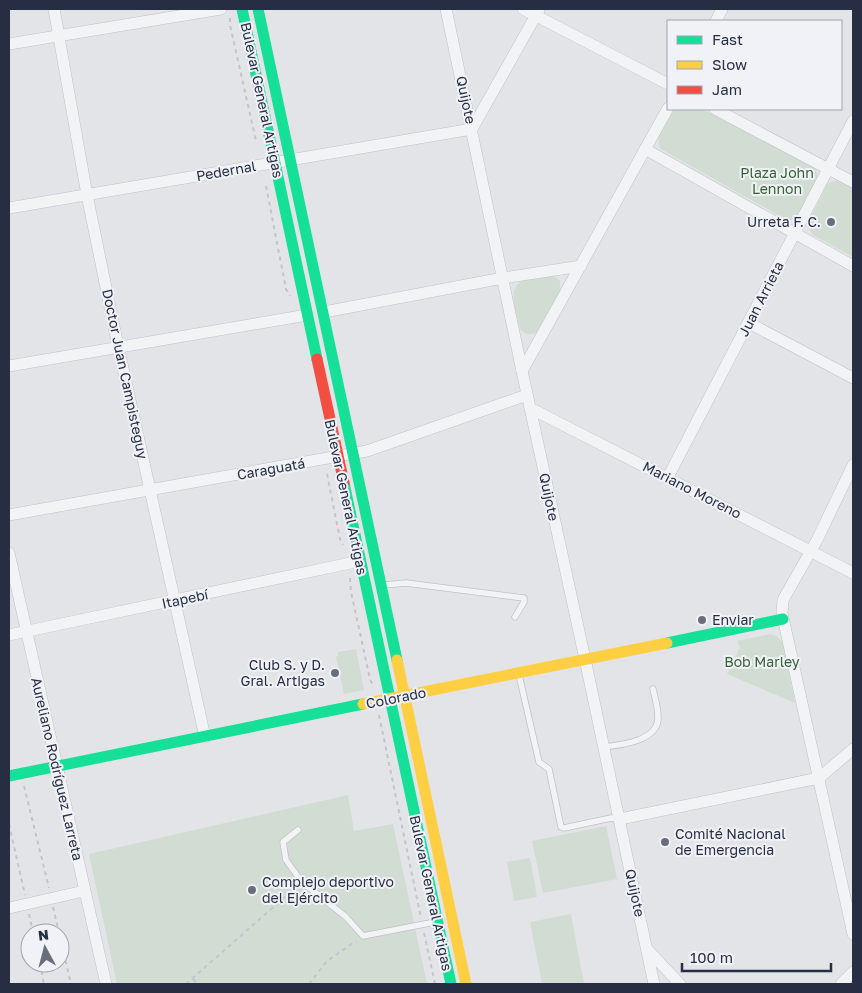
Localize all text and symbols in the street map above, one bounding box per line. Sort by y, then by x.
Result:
legend [667,20,842,110]
street label: Bulevar General Artigas [238,21,287,179]
text: Fast [712,30,743,48]
text: Slow [712,55,747,73]
street label: Quijote [453,74,480,125]
text: Jam [712,80,742,98]
street label: Pedernal [195,157,257,184]
park label: Plaza John Lennon [740,164,814,197]
place label: Urreta F. C. [747,213,821,230]
marker: Urreta F. C. [825,216,837,228]
street label: Juan Arrieta [734,258,787,339]
street label: Doctor Juan Campisteguy [99,287,152,461]
street label: Bulevar General Artigas [322,418,371,576]
street label: Caraguatá [235,454,306,483]
street label: Mariano Moreno [640,457,744,522]
street label: Quijote [536,471,563,522]
street label: Itapebí [160,585,211,612]
place label: Enviar [712,611,754,628]
marker: Enviar [696,614,708,626]
park label: Bob Marley [724,653,800,670]
place label: Club S. y D. Gral. Artigas [241,656,325,689]
marker: Club S. y D. Gral. Artigas [329,667,341,679]
street label: Aureliano Rodríguez Larreta [28,676,87,862]
street label: Colorado [364,683,427,712]
street label: Bulevar General Artigas [407,814,456,972]
place label: Comité Nacional de Emergencia [675,825,786,858]
marker: Comité Nacional de Emergencia [659,836,671,848]
street label: Quijote [622,867,649,918]
place label: Complejo deportivo del Ejército [262,873,394,906]
marker: Complejo deportivo del Ejército [246,884,258,896]
north arrow [20,923,70,973]
text: N [37,926,50,944]
scale bar [682,940,831,972]
text: 100 m [690,948,733,966]

